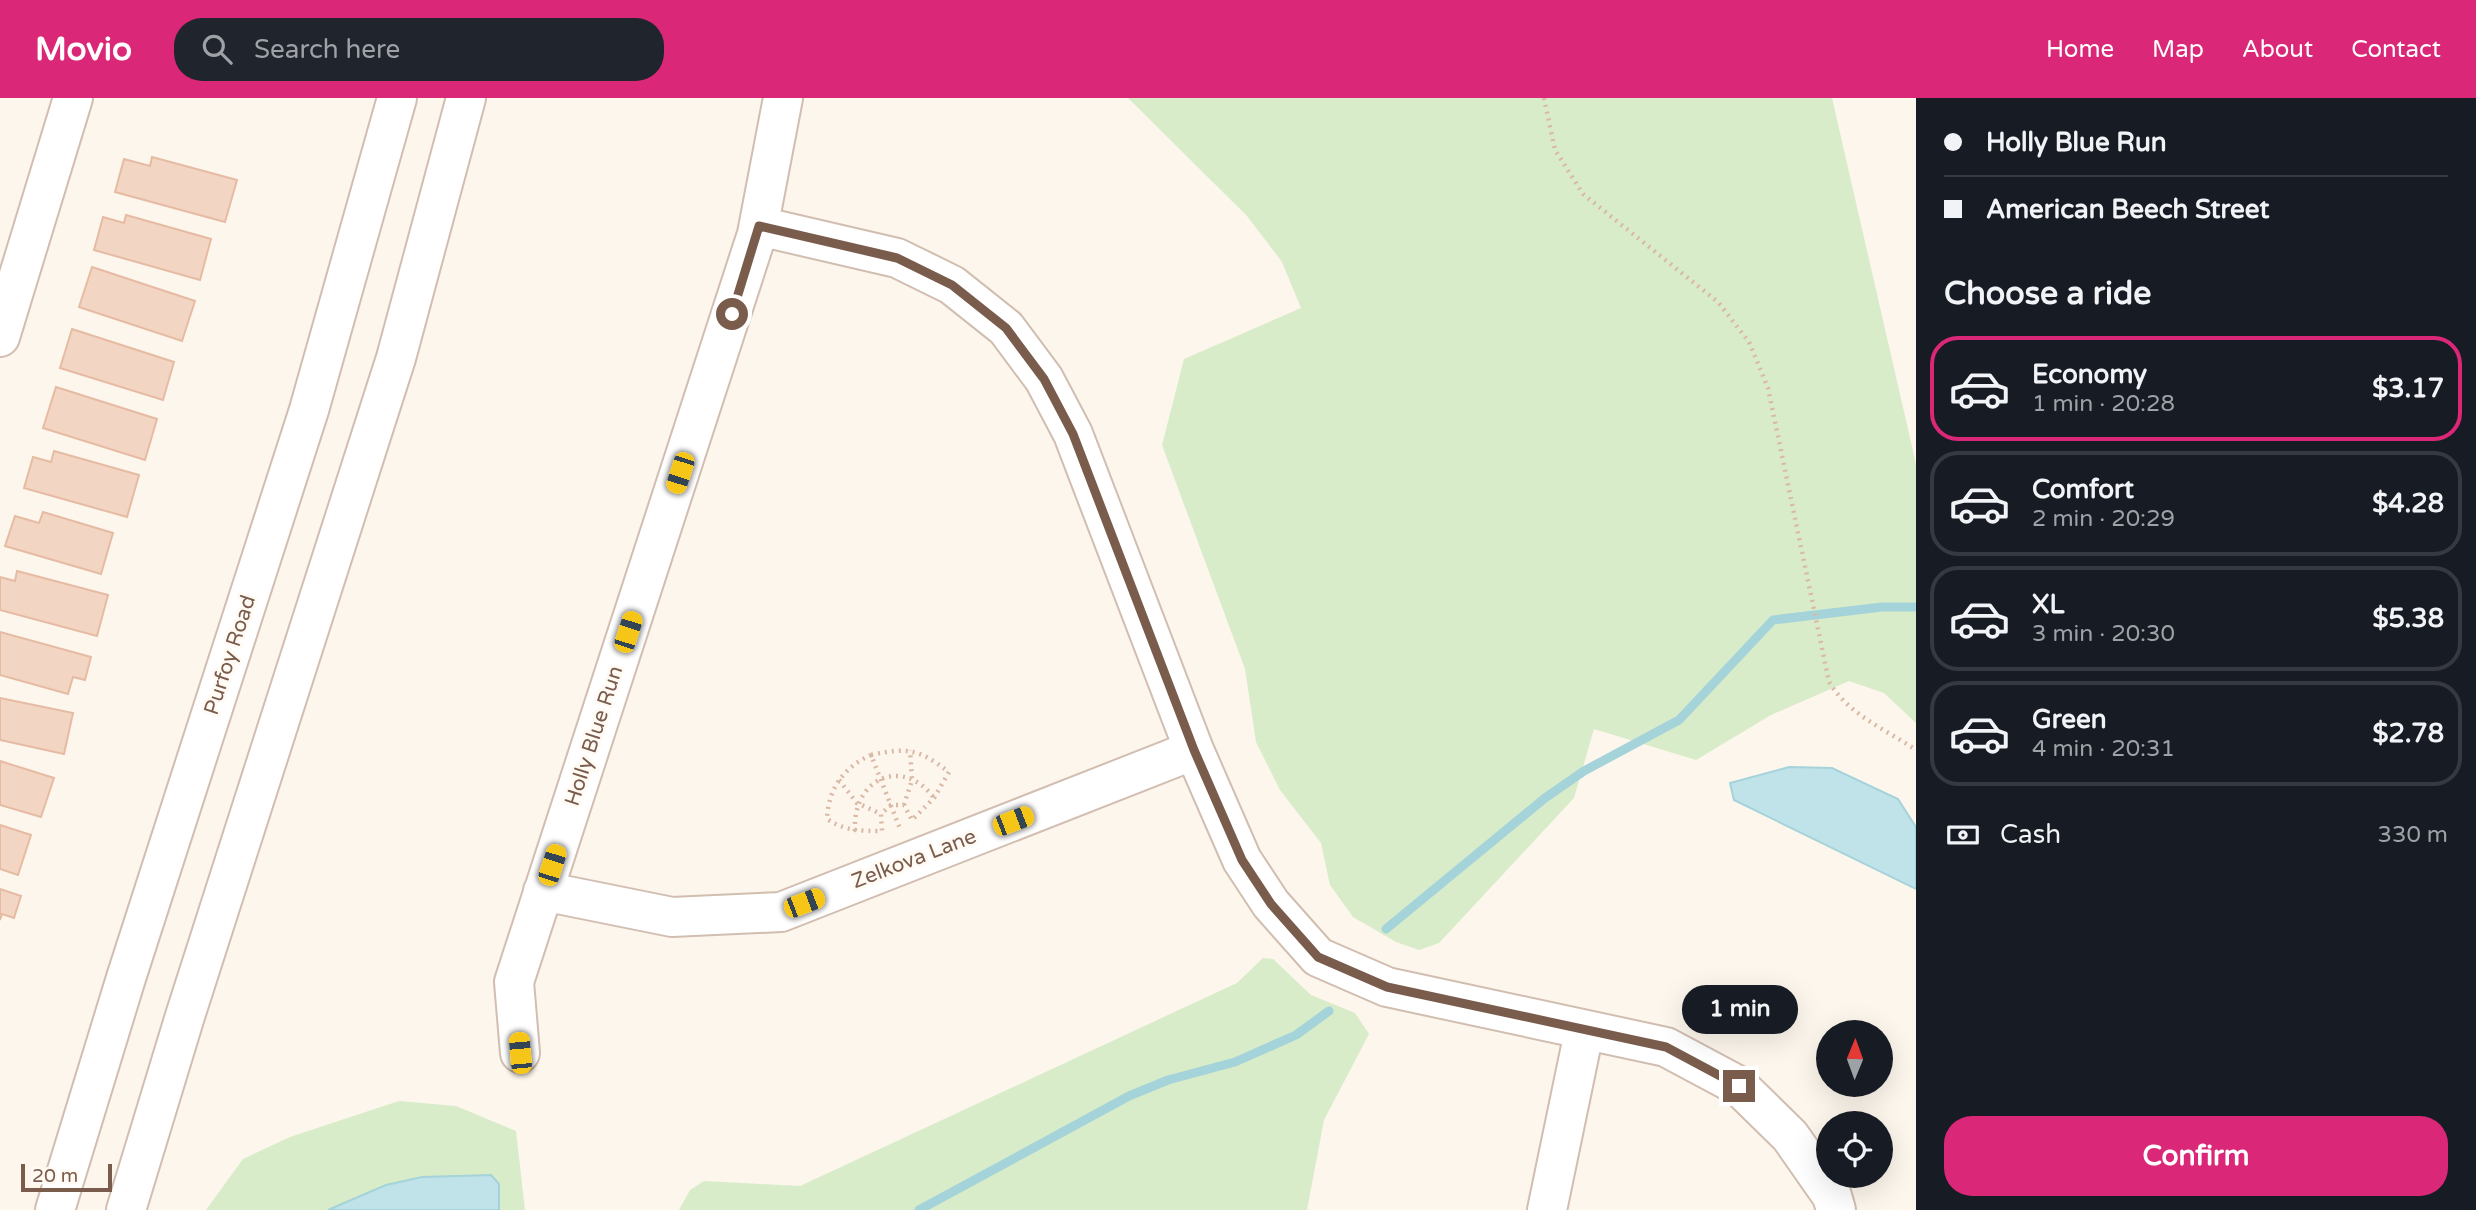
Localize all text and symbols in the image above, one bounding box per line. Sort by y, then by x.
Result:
search box [174,18,664,81]
text: Movio [35,30,132,69]
icon: search [198,30,236,68]
text: Search here [254,34,400,65]
text: Home [2046,35,2114,64]
text: Map [2152,35,2204,64]
text: About [2242,35,2313,64]
text: Contact [2351,35,2441,64]
text: Holly Blue Run [1986,127,2167,158]
text: American Beech Street [1986,194,2269,225]
text: Choose a ride [1944,275,2151,313]
route start [716,298,748,330]
icon: car [1948,357,2011,420]
text: Economy [2032,359,2147,390]
text: $3.17 [2372,373,2444,404]
text: 1 min · 20:28 [2032,390,2175,418]
car [664,450,697,496]
icon: car [1948,472,2011,535]
text: Comfort [2032,474,2134,505]
text: $4.28 [2372,488,2444,519]
text: 2 min · 20:29 [2032,505,2175,533]
icon: car [1948,587,2011,650]
text: XL [2032,589,2064,620]
street label: Purfoy Road [199,592,261,718]
text: $5.38 [2372,603,2444,634]
car [612,609,645,655]
text: 3 min · 20:30 [2032,620,2175,648]
street label: Holly Blue Run [560,663,628,809]
icon: car [1948,702,2011,765]
text: Green [2032,704,2107,735]
text: $2.78 [2372,718,2444,749]
text: 4 min · 20:31 [2032,735,2175,763]
car [990,804,1037,838]
icon: cash [1944,816,1982,854]
text: Cash [2000,819,2061,850]
text: 330 m [2378,821,2448,849]
street label: Zelkova Lane [848,824,980,894]
car [536,842,569,888]
car [781,886,828,920]
callout: 1 min [1681,984,1797,1034]
text: 1 min [1709,995,1771,1023]
north arrow [1816,1020,1894,1097]
map controls [1816,1020,1893,1188]
car [508,1031,533,1075]
route end [1723,1070,1755,1102]
button: locate [1816,1111,1893,1188]
button: Confirm [1944,1116,2448,1196]
scale bar [21,1161,112,1193]
text: 20 m [32,1165,78,1187]

